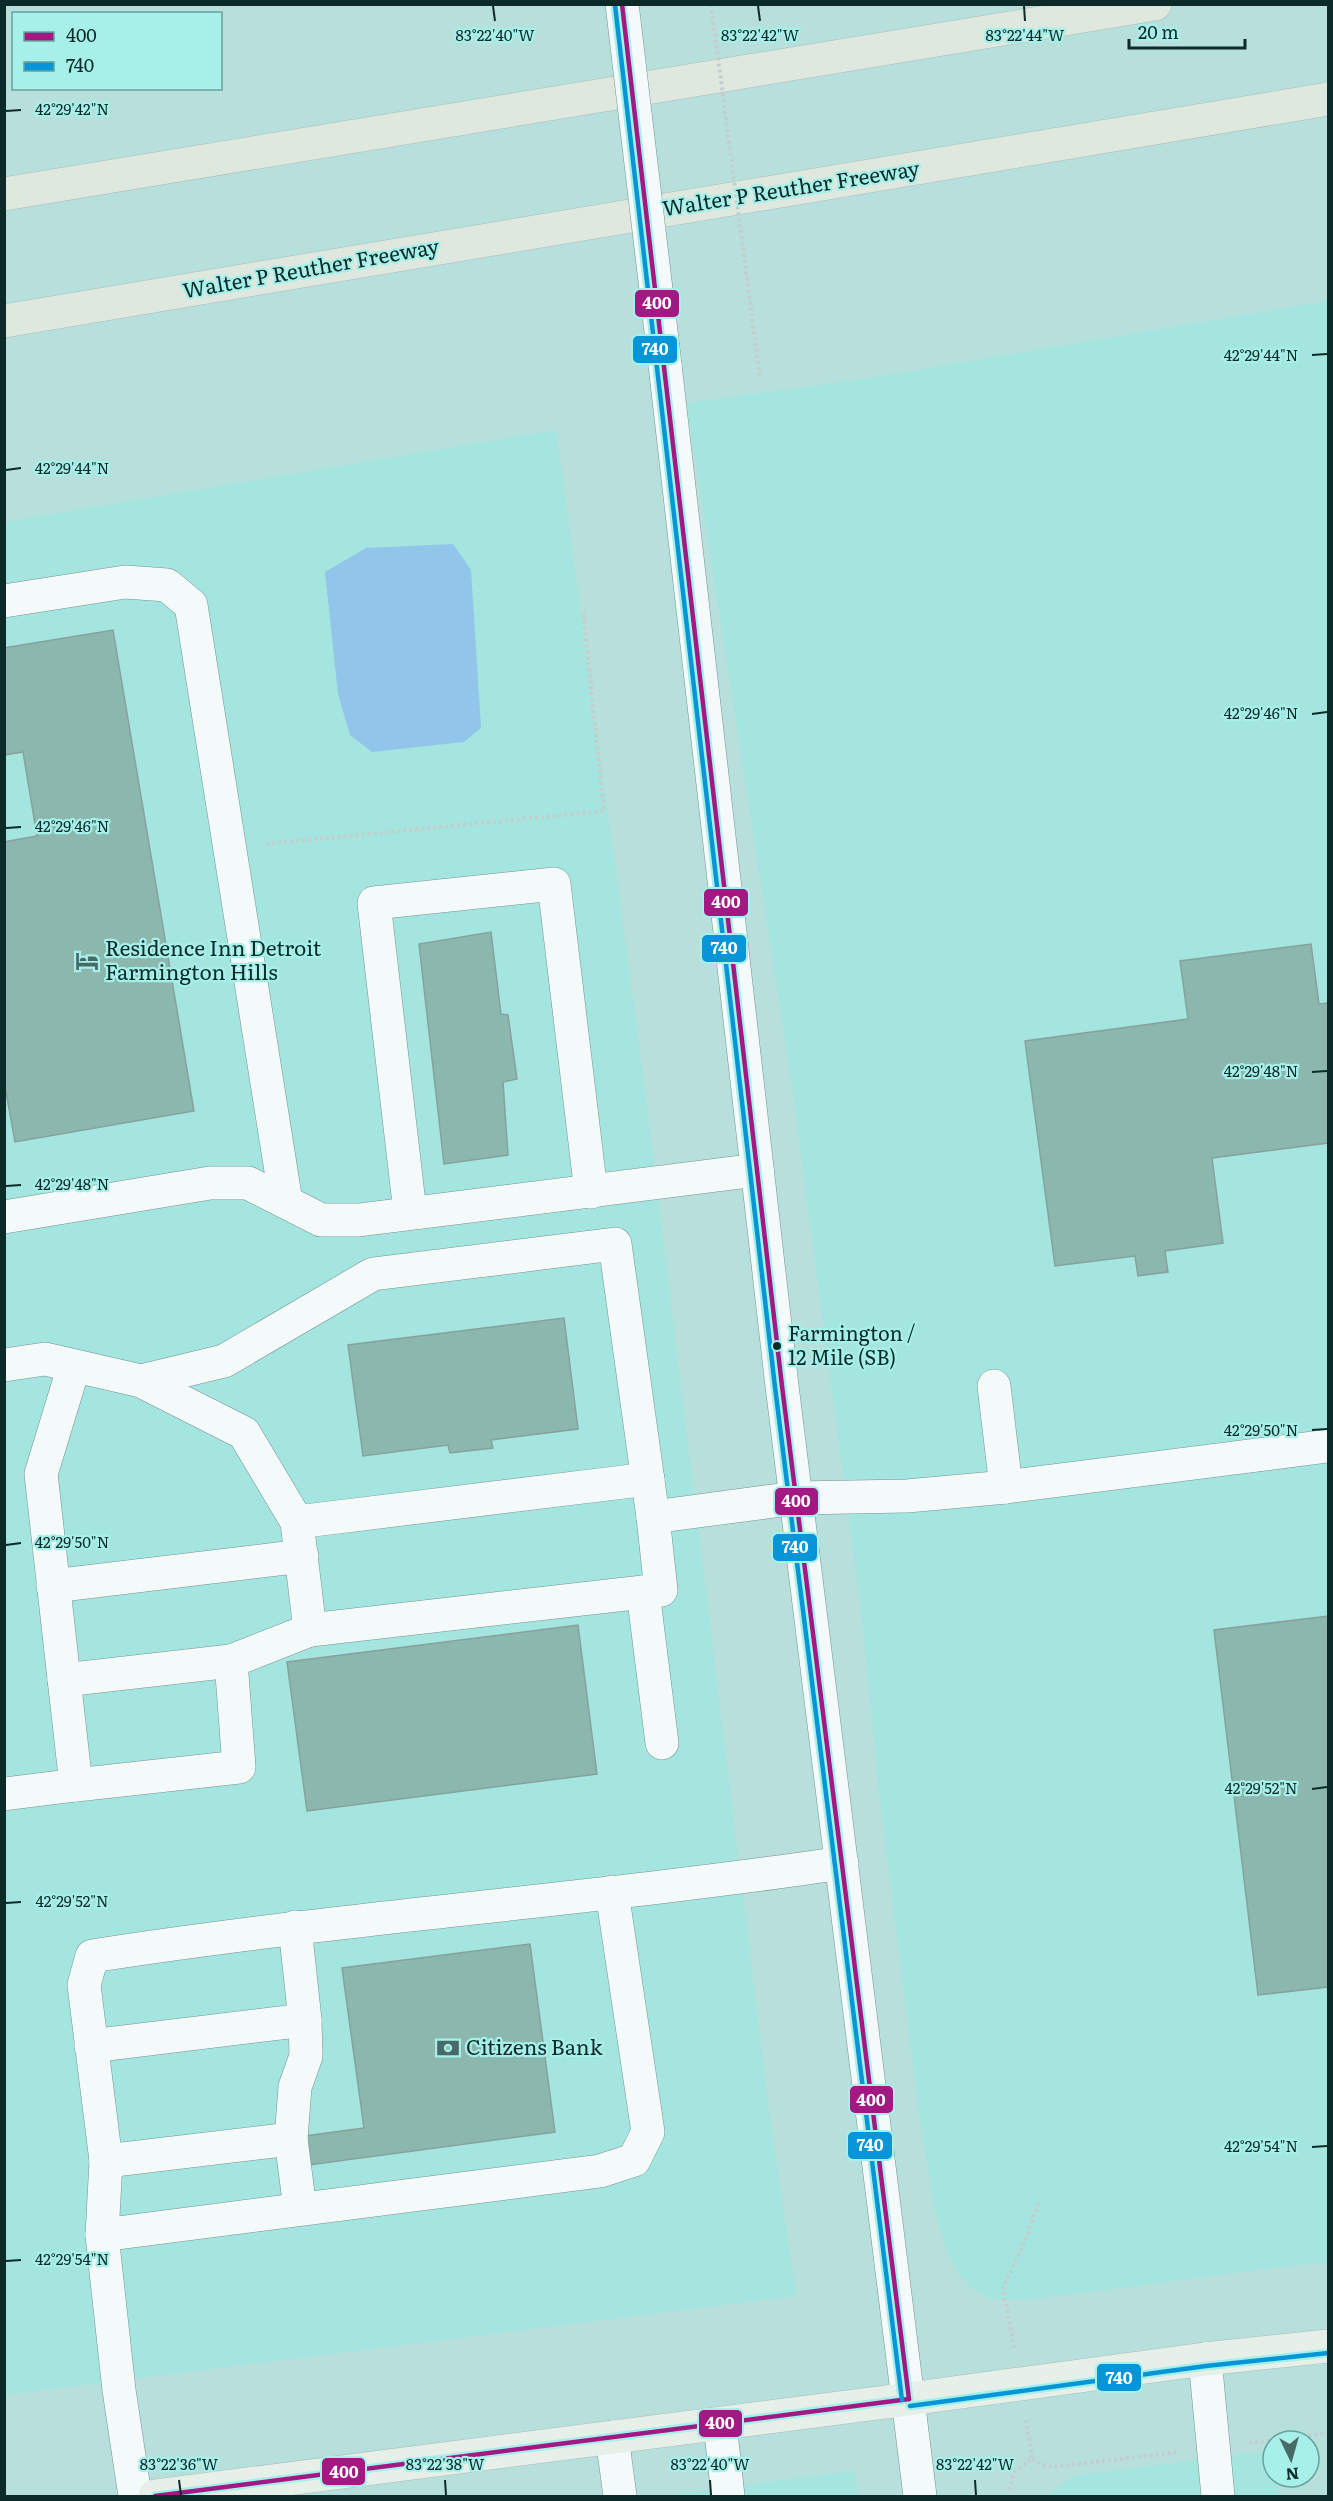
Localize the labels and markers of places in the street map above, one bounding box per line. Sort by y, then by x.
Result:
place label: Residence Inn Detroit Farmington Hills [105,931,322,986]
hotel icon: Residence Inn Detroit Farmington Hills [74,948,100,974]
place label: Farmington / 12 Mile (SB) [788,1317,916,1371]
marker: Farmington / 12 Mile (SB) [771,1340,783,1352]
place label: Citizens Bank [466,2030,603,2061]
bank icon: Citizens Bank [435,2035,461,2061]

